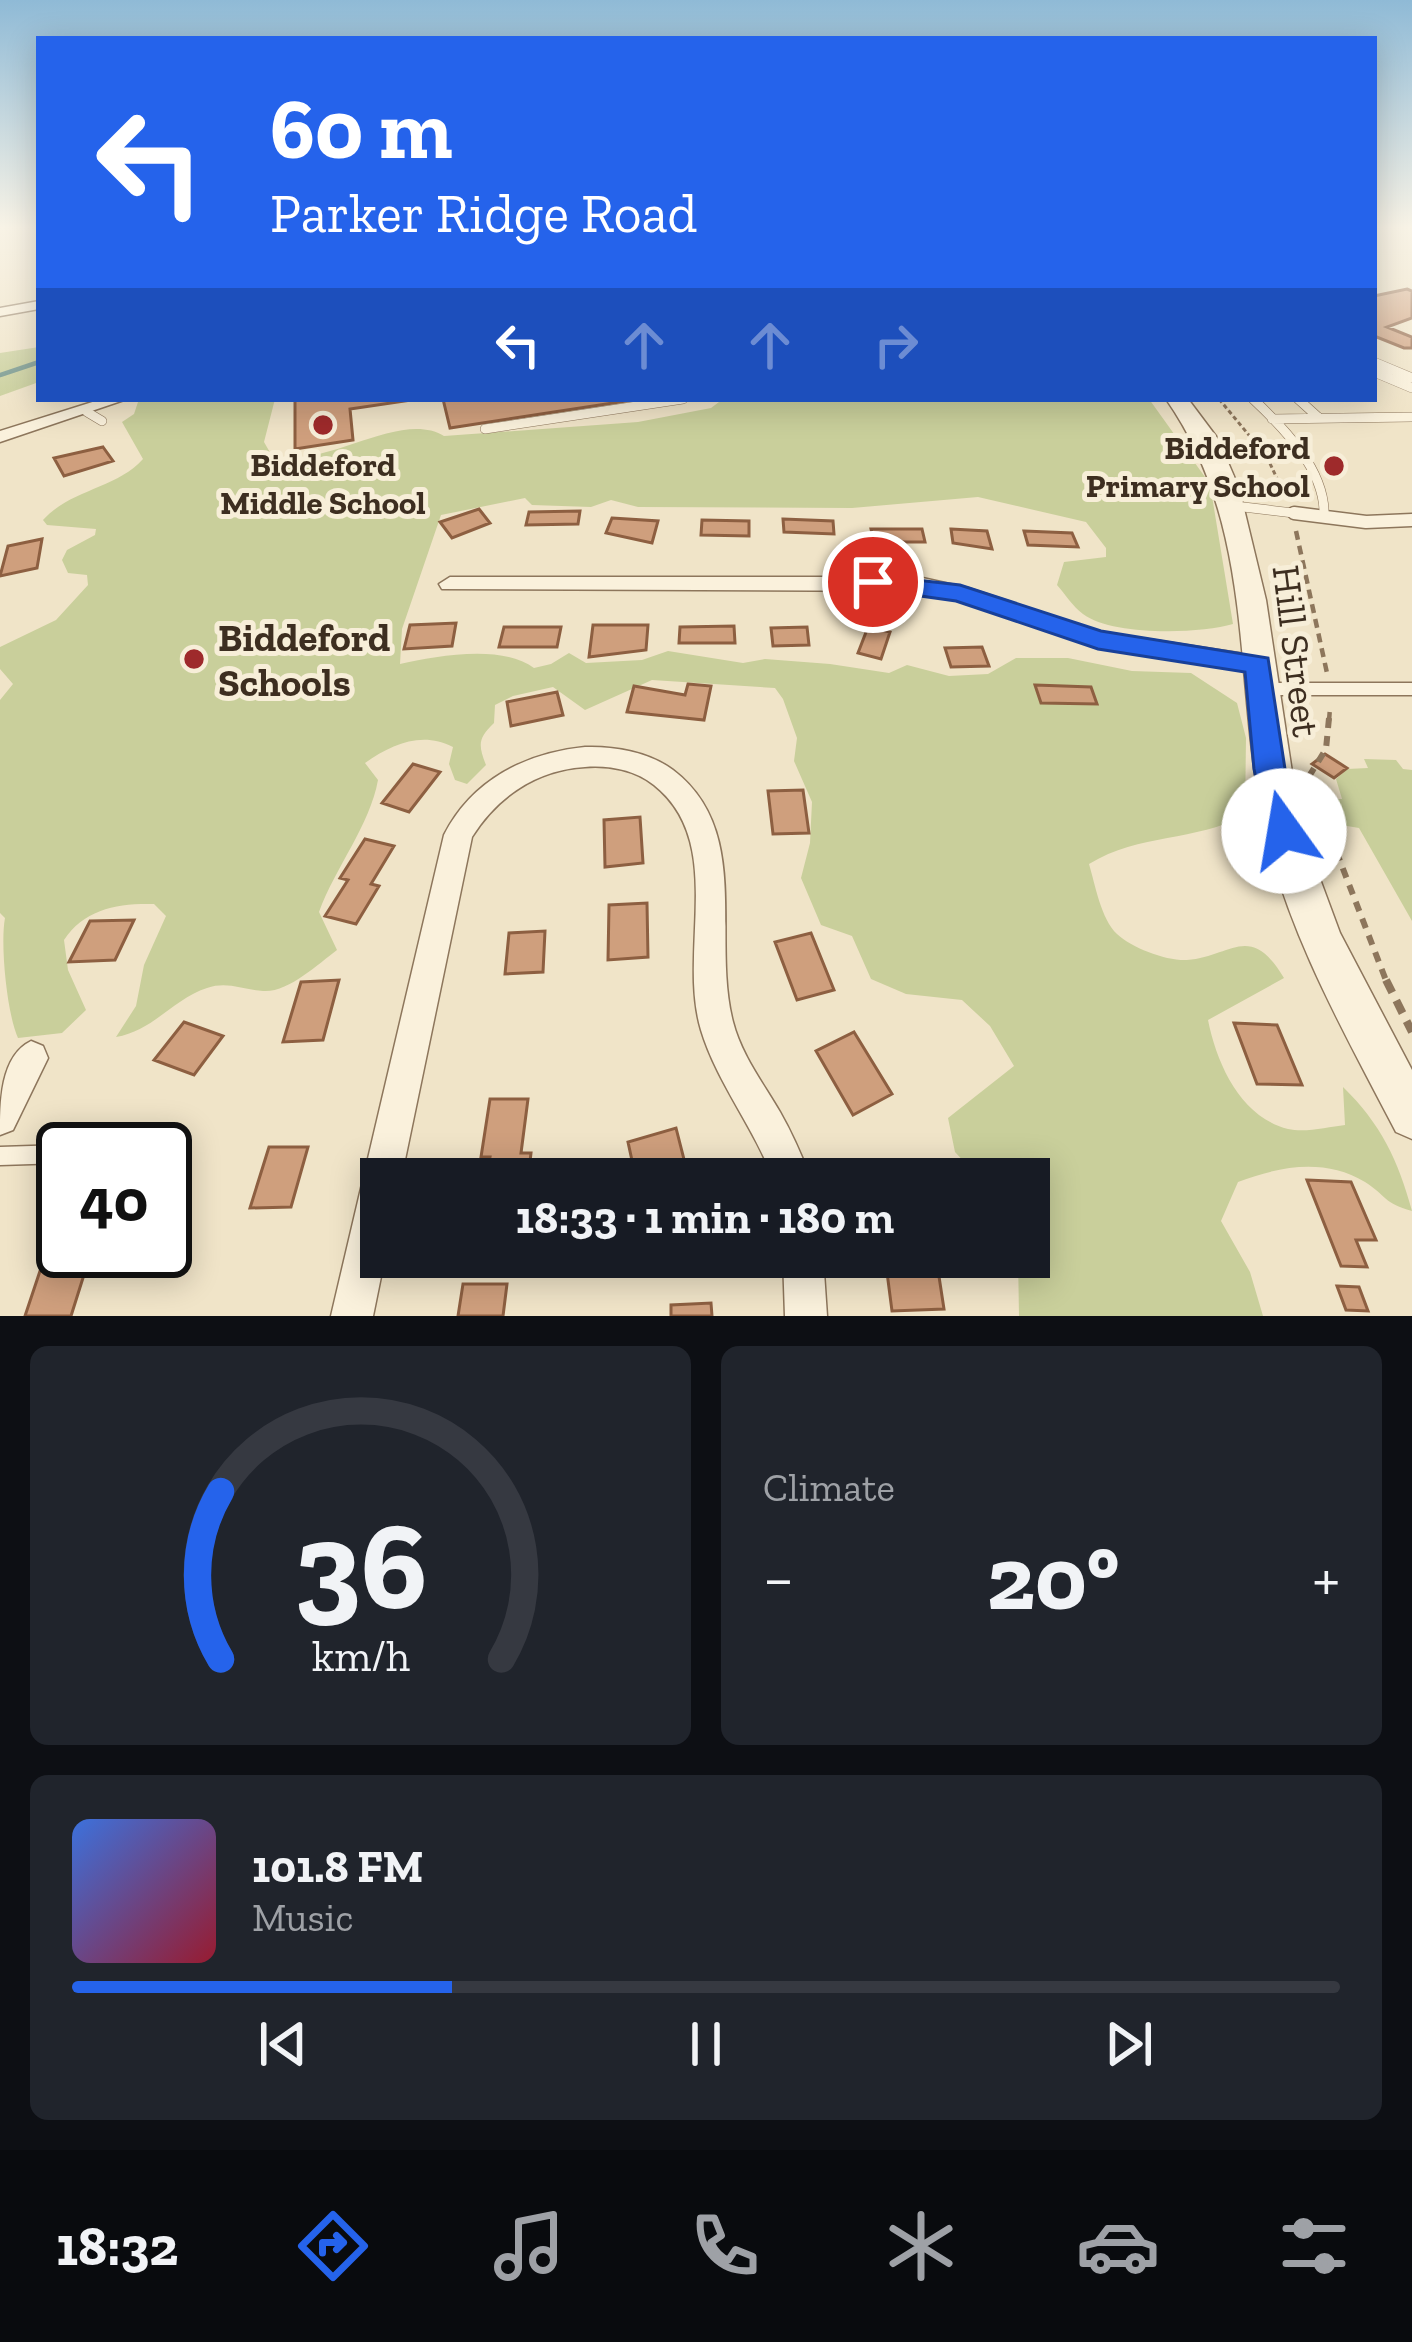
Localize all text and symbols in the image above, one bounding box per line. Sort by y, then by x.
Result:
text: 60 m [270,79,453,180]
icon: left [72,84,228,240]
text: Parker Ridge Road [270,181,697,246]
icon: left [485,312,551,378]
icon: ahead [611,312,677,378]
icon: ahead [737,312,803,378]
icon: right [863,312,929,378]
marker: Biddeford Middle School [310,412,336,438]
place label: Biddeford Primary School [1086,428,1310,505]
place label: Biddeford Middle School [220,445,426,522]
marker: Biddeford Primary School [1321,453,1347,479]
pin [822,531,924,633]
icon: arrive [840,549,906,615]
street label: Hill Street [1263,562,1330,740]
place label: Biddeford Schools [218,614,390,706]
marker: Biddeford Schools [181,646,207,672]
position arrow [1221,768,1347,894]
speed limit sign: 40 [36,1122,192,1278]
text: 18:33 · 1 min · 180 m [516,1191,894,1245]
text: Climate [763,1464,895,1511]
text: 36 [294,1490,427,1640]
text: 20° [987,1524,1119,1632]
text: − [763,1539,794,1618]
text: + [1312,1539,1340,1618]
text: km/h [312,1630,409,1681]
text: 101.8 FM [252,1840,423,1894]
text: Music [252,1894,354,1941]
icon: previous [250,2011,316,2077]
icon: pause [673,2011,739,2077]
icon: next [1096,2011,1162,2077]
icon: directions [291,2204,375,2288]
icon: music [487,2204,571,2288]
icon: phone [683,2204,767,2288]
icon: climate [879,2204,963,2288]
icon: car [1076,2204,1160,2288]
icon: filters [1272,2204,1356,2288]
text: 18:32 [56,2214,178,2279]

